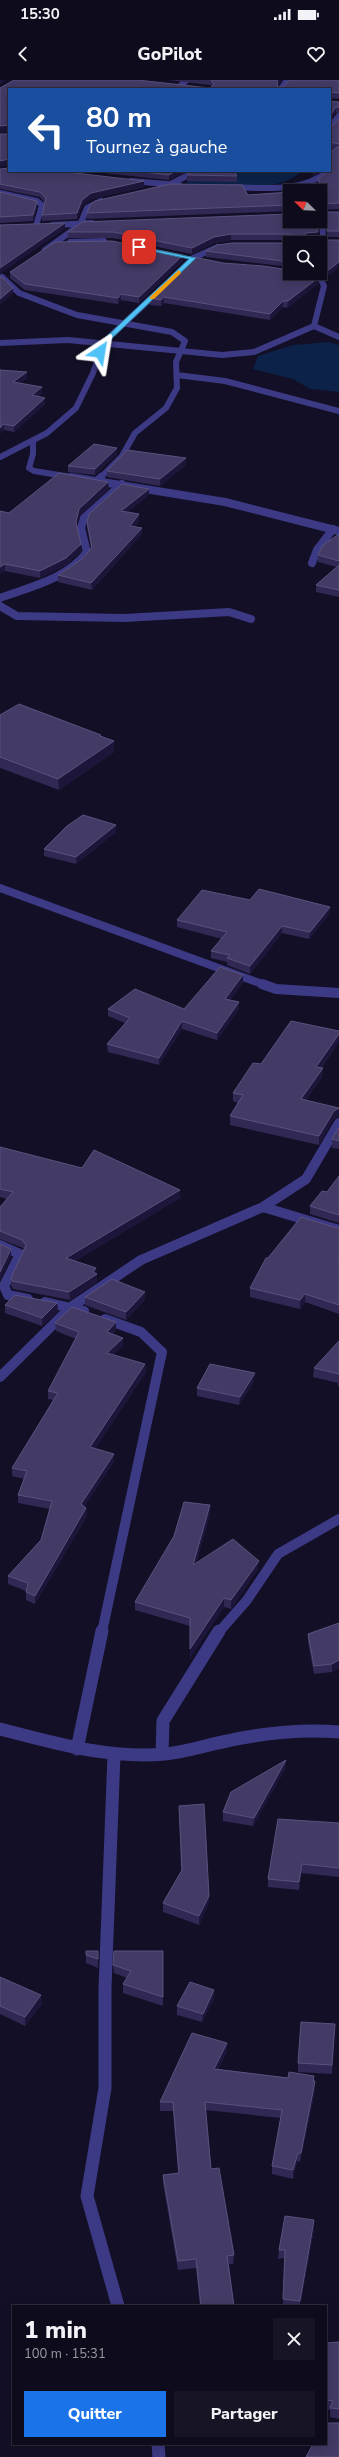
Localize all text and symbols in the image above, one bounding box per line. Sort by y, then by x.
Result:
text: 15:30 [20,4,60,24]
text: GoPilot [137,42,202,66]
icon: back [12,43,34,65]
icon: heart [305,43,327,65]
text: 80 m [86,99,152,137]
icon: left [20,104,72,156]
text: Tournez à gauche [86,135,227,159]
north arrow [283,184,327,228]
map controls [283,184,327,280]
pin [122,230,156,264]
icon: arrive [128,236,150,258]
button: search [283,236,327,280]
position arrow [79,331,121,373]
text: 1 min [24,2314,87,2346]
button: close [273,2318,315,2360]
text: 100 m · 15:31 [24,2345,106,2363]
button: Quitter [24,2391,166,2437]
button: Partager [174,2391,315,2437]

